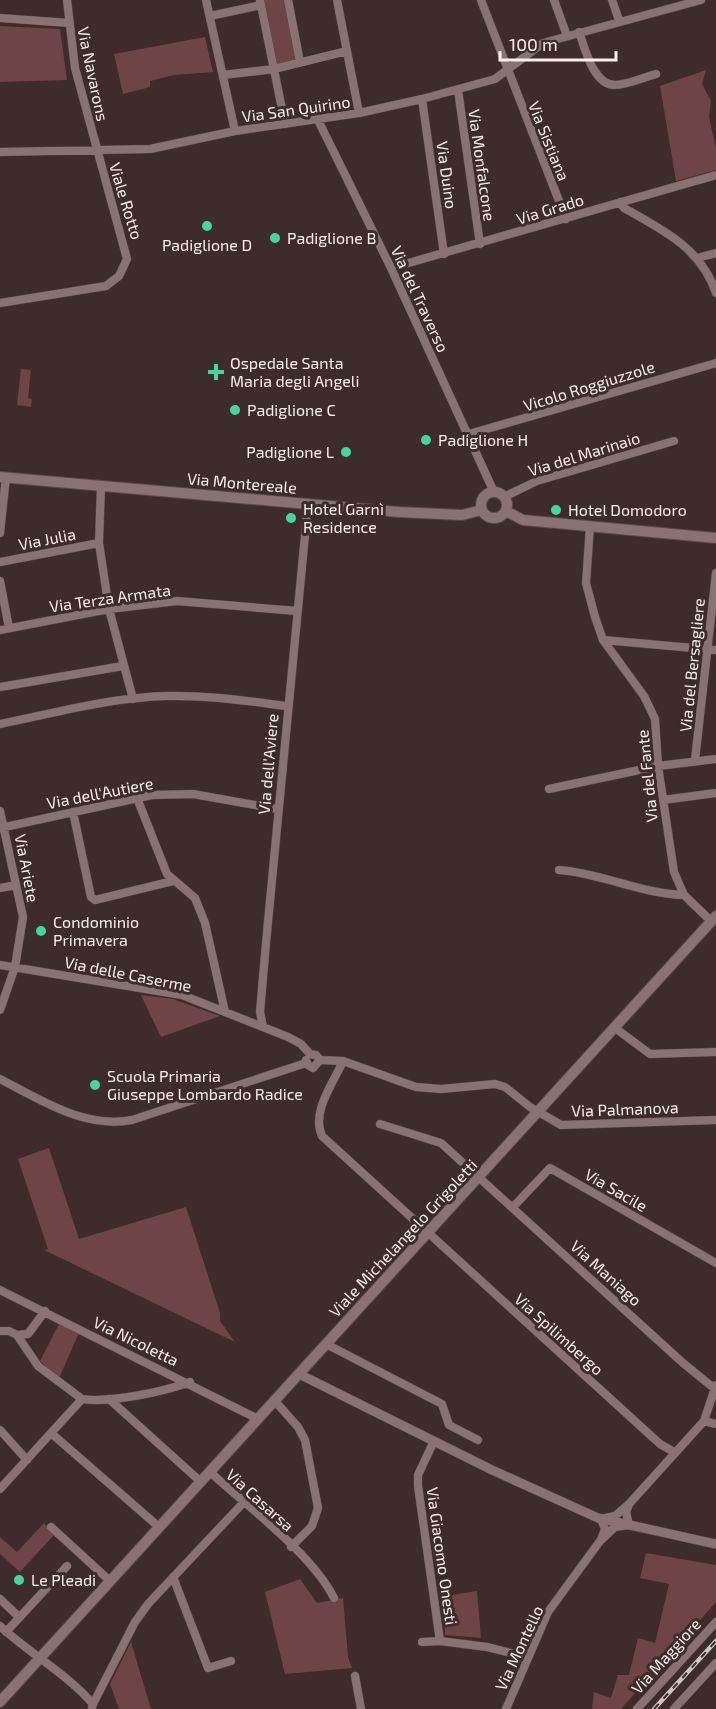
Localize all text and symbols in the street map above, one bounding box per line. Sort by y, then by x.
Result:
scale bar [500,24,616,62]
street label: Via Navarons [74,25,113,123]
text: 100 m [509,33,558,55]
street label: Via San Quirino [241,91,351,127]
street label: Via Sistiana [525,98,574,183]
street label: Via Monfalcone [465,108,500,222]
street label: Via Duino [433,140,462,210]
street label: Viale Rotto [106,160,147,242]
street label: Via Grado [514,189,586,228]
marker: Padiglione D [200,219,214,233]
place label: Padiglione B [287,228,376,247]
marker: Padiglione B [268,231,282,245]
place label: Padiglione D [162,235,252,254]
street label: Via del Traverso [388,243,453,355]
place label: Ospedale Santa Maria degli Angeli [230,353,360,390]
street label: Vicolo Roggiuzzole [521,356,657,415]
marker: Ospedale Santa Maria degli Angeli [207,363,225,381]
place label: Padiglione C [247,400,336,419]
marker: Padiglione C [228,403,242,417]
street label: Via del Marinaio [526,427,642,480]
place label: Padiglione H [438,430,528,449]
marker: Padiglione H [419,433,433,447]
place label: Padiglione L [246,442,334,461]
marker: Padiglione L [339,445,353,459]
street label: Via Montereale [186,468,298,497]
place label: Hotel Garnì Residence [303,499,384,536]
place label: Hotel Domodoro [568,500,687,519]
marker: Hotel Domodoro [549,503,563,517]
marker: Hotel Garnì Residence [284,511,298,525]
street label: Via Julia [17,524,77,553]
street label: Via Terza Armata [48,580,172,615]
street label: Via del Bersagliere [675,597,708,733]
street label: Via dell'Aviere [254,713,281,815]
street label: Via del Fante [632,729,661,823]
street label: Via dell'Autiere [45,773,155,812]
street label: Via Ariete [12,832,43,904]
place label: Condominio Primavera [53,912,139,949]
marker: Condominio Primavera [34,924,48,938]
street label: Via delle Caserme [63,952,193,995]
place label: Scuola Primaria Giuseppe Lombardo Radice [107,1066,303,1103]
marker: Scuola Primaria Giuseppe Lombardo Radice [88,1078,102,1092]
street label: Via Palmanova [571,1097,679,1120]
street label: Viale Michelangelo Grigoletti [325,1155,481,1320]
street label: Via Sacile [582,1164,651,1215]
street label: Via Maniago [567,1236,646,1309]
street label: Via Spilimbergo [511,1289,608,1379]
street label: Via Nicoletta [91,1312,182,1369]
street label: Via Casarsa [223,1464,298,1535]
street label: Via Giacomo Onesti [423,1486,462,1626]
place label: Le Pleadi [31,1570,96,1589]
marker: Le Pleadi [12,1573,26,1587]
street label: Via Montello [491,1602,547,1693]
street label: Via Maggiore [627,1614,704,1697]

